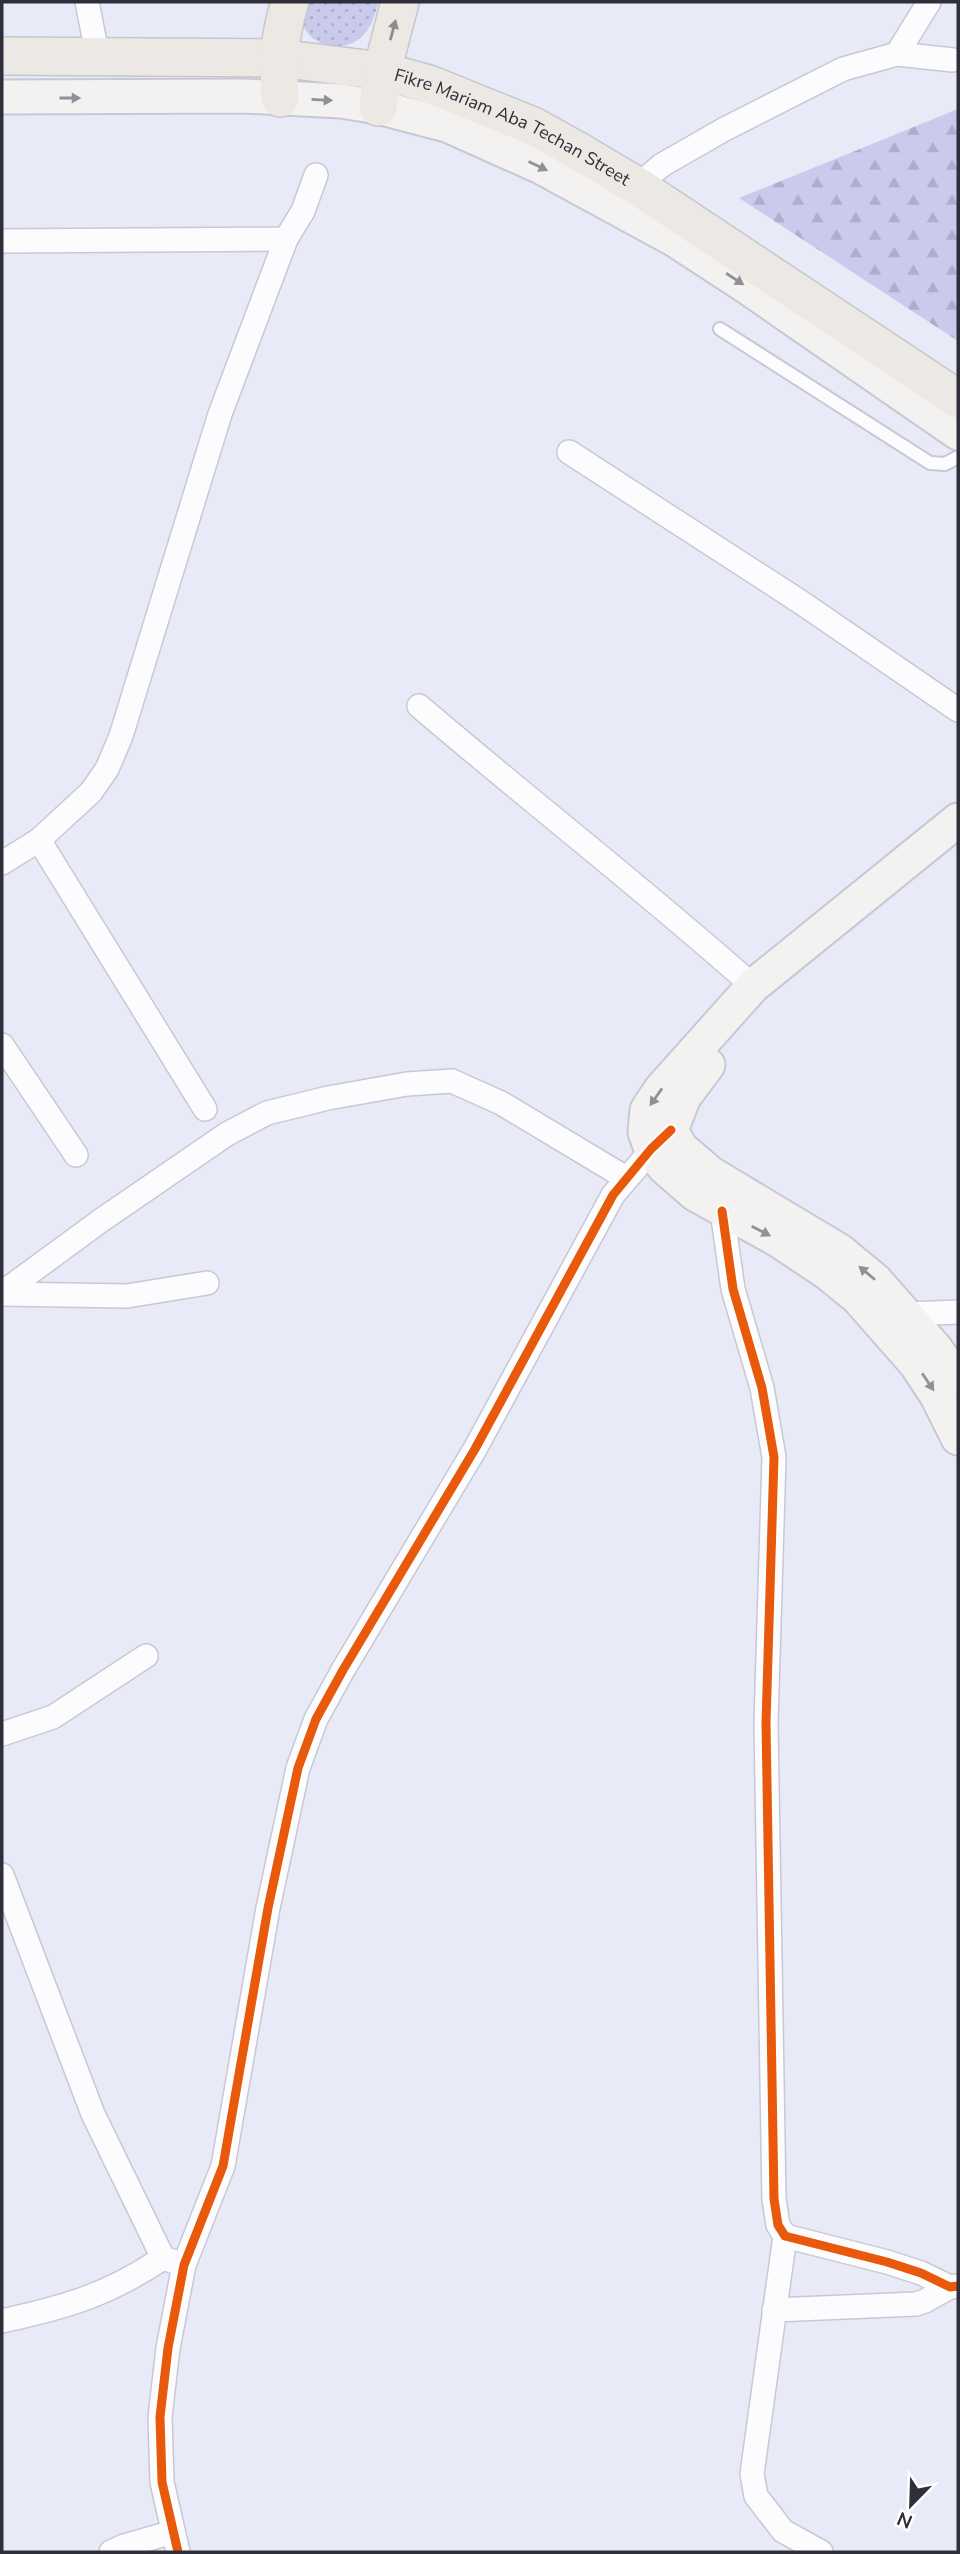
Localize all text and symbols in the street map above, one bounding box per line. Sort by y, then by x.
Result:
one-way arrow [388,19,398,40]
street label: Fikre Mariam Aba Techan Street [392,63,635,192]
one-way arrow [59,92,81,104]
one-way arrow [311,95,333,106]
one-way arrow [528,160,548,171]
one-way arrow [726,272,744,286]
one-way arrow [649,1088,663,1106]
one-way arrow [752,1225,772,1237]
one-way arrow [859,1266,876,1281]
one-way arrow [921,1373,935,1391]
north arrow [876,2470,946,2540]
text: N [893,2505,916,2534]

